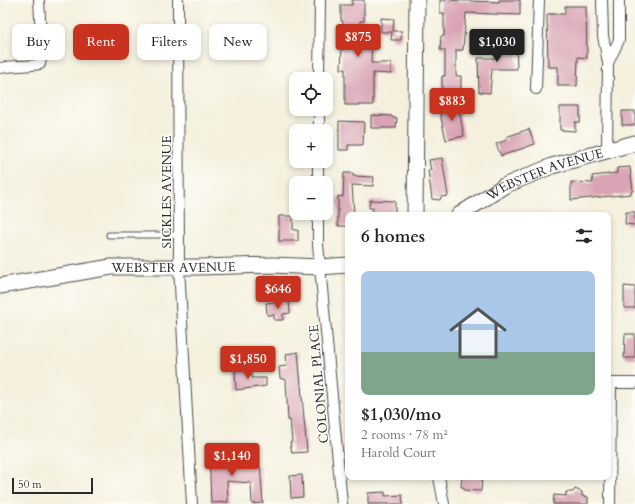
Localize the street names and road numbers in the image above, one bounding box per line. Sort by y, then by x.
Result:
street label: SICKLES AVENUE [158,135,176,249]
street label: WEBSTER AVENUE [482,144,605,206]
street label: WEBSTER AVENUE [110,258,236,277]
street label: COLONIAL PLACE [305,324,333,444]

